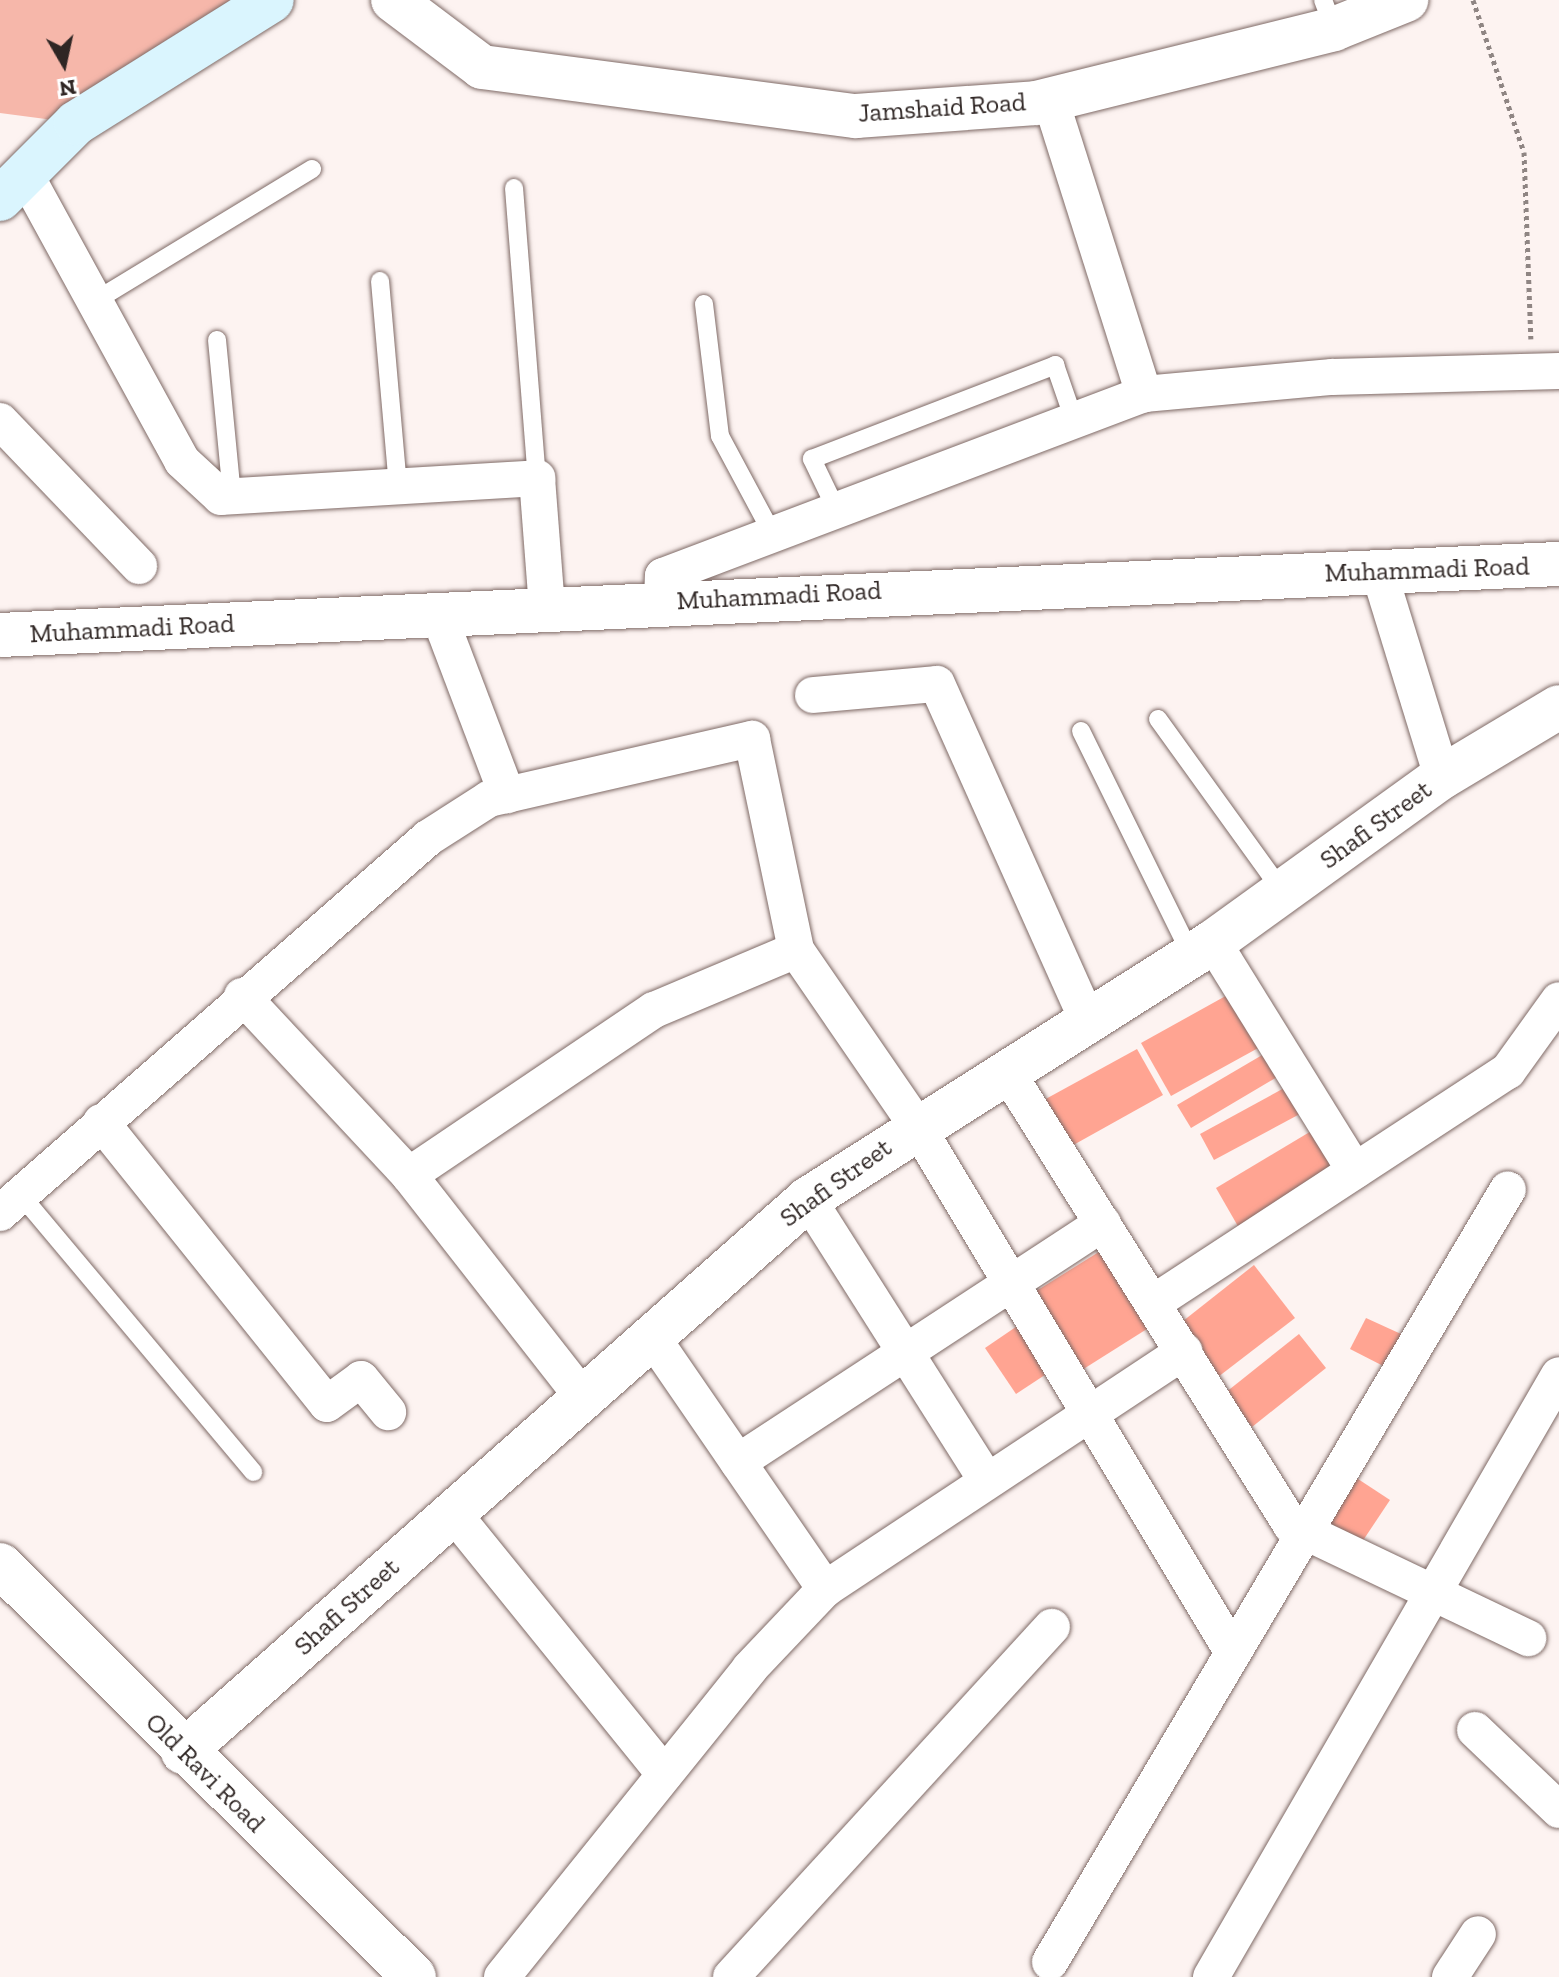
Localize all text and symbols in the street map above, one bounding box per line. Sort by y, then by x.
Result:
north arrow [24,24,104,104]
text: N [57,74,78,103]
street label: Jamshaid Road [857,87,1027,129]
street label: Muhammadi Road [1324,551,1530,589]
street label: Muhammadi Road [676,575,882,617]
street label: Muhammadi Road [29,608,235,650]
street label: Shafi Street [1314,774,1438,876]
street label: Shafi Street [774,1132,898,1234]
street label: Shafi Street [288,1552,406,1662]
street label: Old Ravi Road [139,1707,271,1839]

